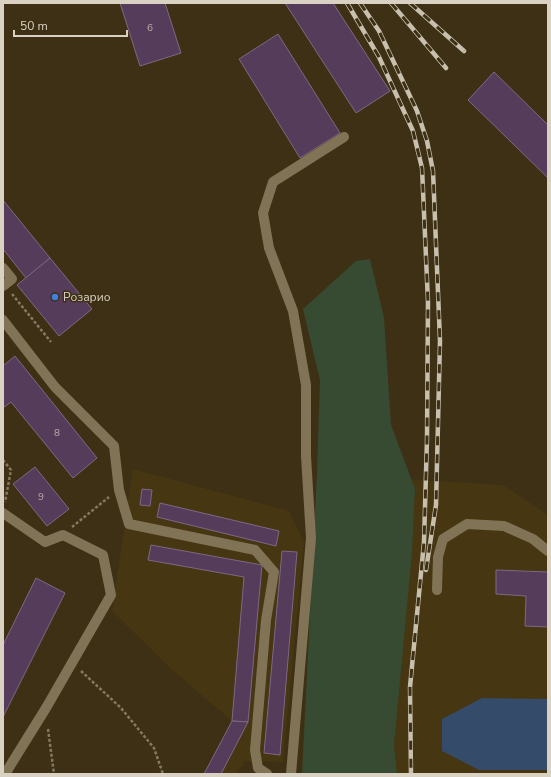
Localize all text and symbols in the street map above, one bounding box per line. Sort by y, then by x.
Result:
scale bar [14,12,127,38]
text: 50 m [20,18,48,34]
house number: 6 [147,21,153,35]
place label: Розарио [63,289,111,305]
marker: Розарио [50,292,60,302]
house number: 8 [54,426,60,440]
house number: 9 [38,490,44,504]

